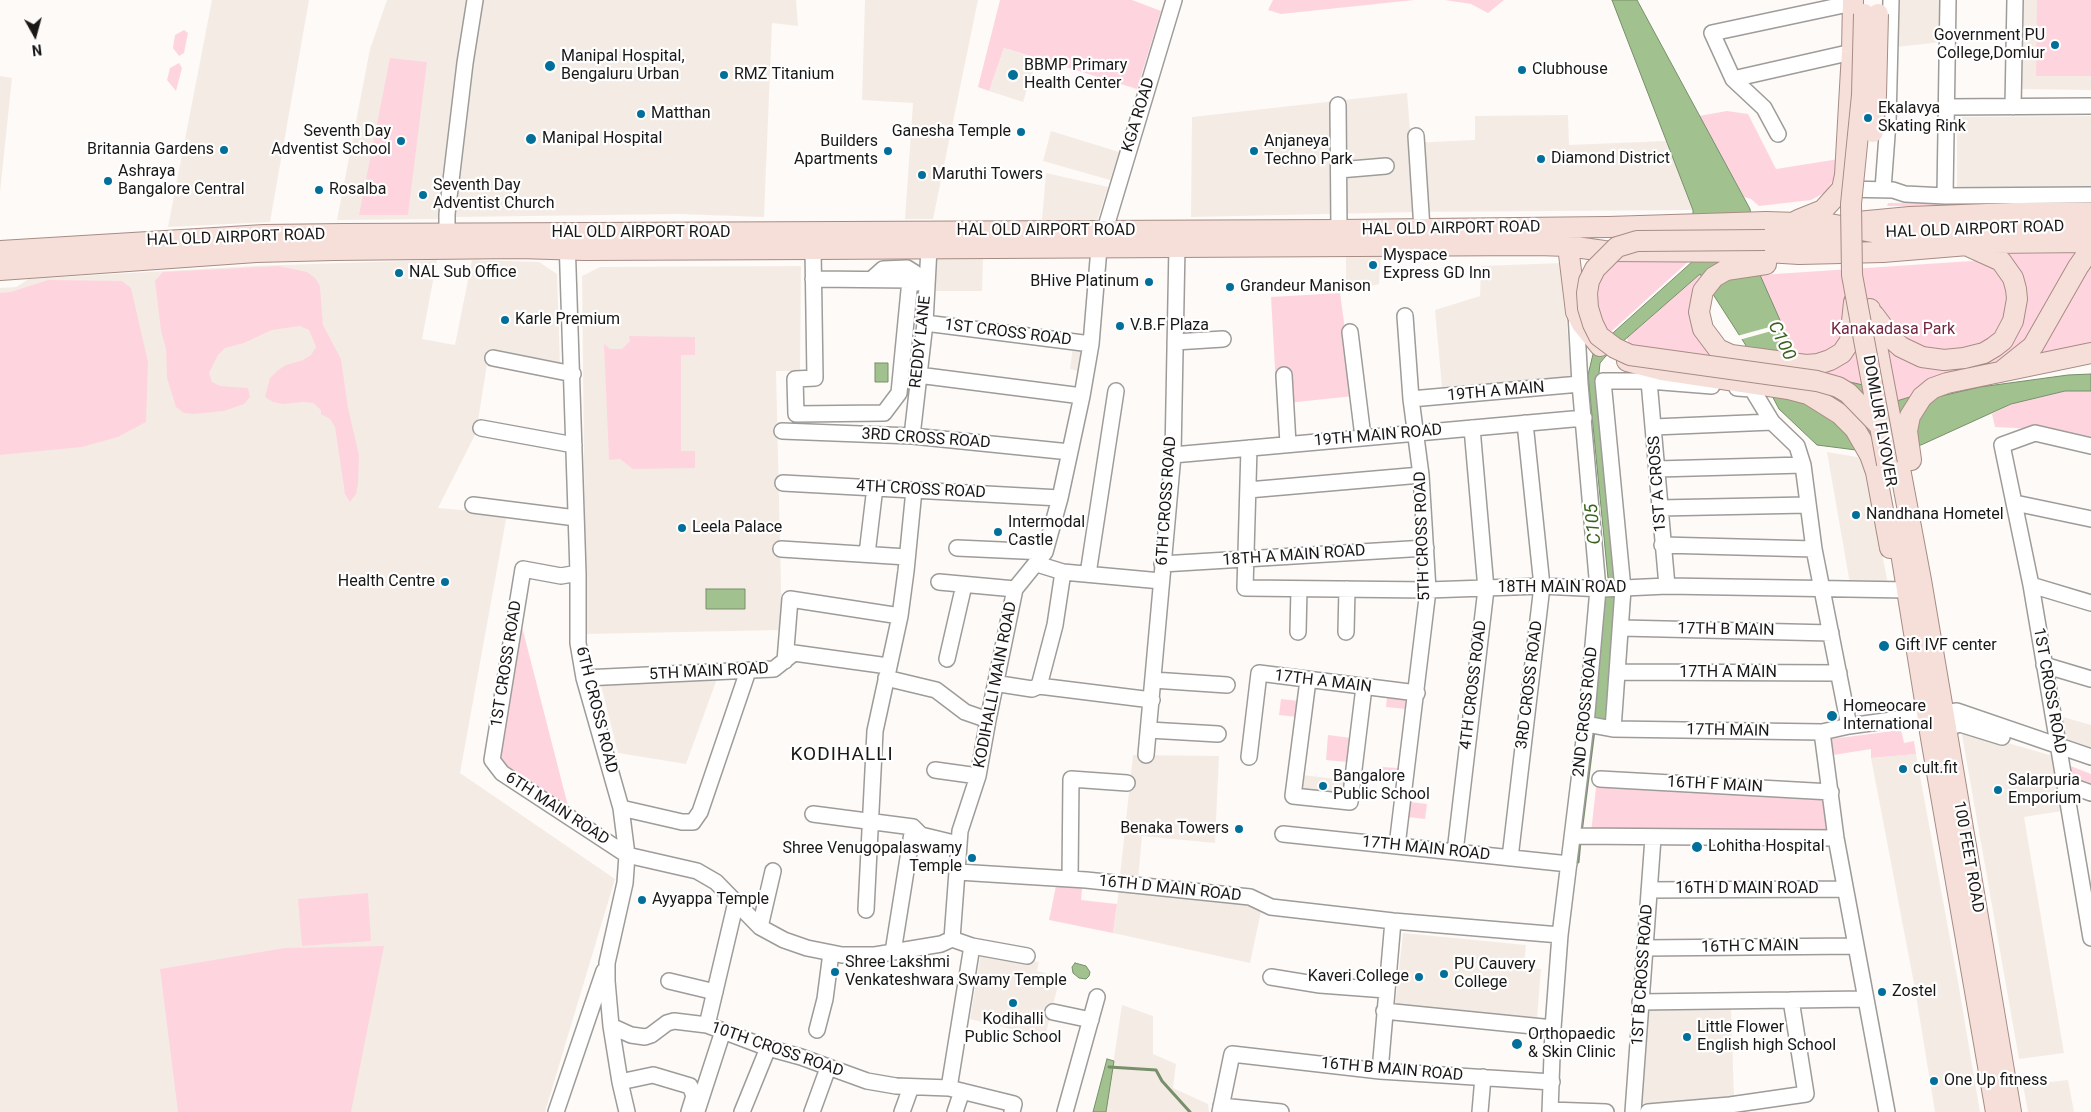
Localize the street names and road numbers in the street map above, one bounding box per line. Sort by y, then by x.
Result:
street label: KGA ROAD [1119,75,1159,155]
street label: HAL OLD AIRPORT ROAD [1885,217,2065,243]
street label: HAL OLD AIRPORT ROAD [1361,218,1541,240]
street label: HAL OLD AIRPORT ROAD [957,221,1135,241]
street label: HAL OLD AIRPORT ROAD [552,223,730,243]
street label: HAL OLD AIRPORT ROAD [146,225,326,251]
street label: REDDY LANE [907,295,935,389]
street label: 1ST CROSS ROAD [943,316,1073,350]
street label: DOMLUR FLYOVER [1858,354,1900,488]
street label: 19TH A MAIN [1447,378,1545,406]
street label: 19TH MAIN ROAD [1313,421,1443,451]
street label: 3RD CROSS ROAD [861,425,991,453]
street label: 1ST A CROSS [1645,435,1671,533]
street label: 6TH CROSS ROAD [1153,436,1181,566]
street label: 5TH CROSS ROAD [1411,471,1435,601]
street label: 4TH CROSS ROAD [856,477,986,503]
street label: 18TH A MAIN ROAD [1222,541,1366,571]
street label: 18TH MAIN ROAD [1498,578,1626,598]
street label: 1ST CROSS ROAD [488,599,526,729]
street label: KODIHALLI MAIN ROAD [970,600,1022,770]
street label: 4TH CROSS ROAD [1457,619,1491,751]
street label: 3RD CROSS ROAD [1513,620,1547,750]
street label: 17TH B MAIN [1677,620,1775,640]
street label: 1ST CROSS ROAD [2028,626,2070,756]
street label: 6TH CROSS ROAD [571,645,621,775]
street label: 2ND CROSS ROAD [1570,646,1602,778]
street label: 5TH MAIN ROAD [649,659,769,685]
street label: 17TH A MAIN [1679,663,1777,683]
street label: 17TH A MAIN [1273,667,1373,697]
street label: 17TH MAIN [1686,721,1770,741]
street label: 6TH MAIN ROAD [502,768,612,850]
street label: 16TH F MAIN [1667,773,1763,797]
street label: 100 FEET ROAD [1949,800,1987,914]
street label: 17TH MAIN ROAD [1361,833,1491,865]
street label: 16TH D MAIN ROAD [1098,872,1242,906]
street label: 16TH D MAIN ROAD [1675,879,1819,899]
street label: 1ST B CROSS ROAD [1628,904,1658,1046]
street label: 16TH C MAIN [1701,937,1799,957]
street label: 10TH CROSS ROAD [708,1018,846,1082]
street label: 16TH B MAIN ROAD [1320,1054,1464,1086]

